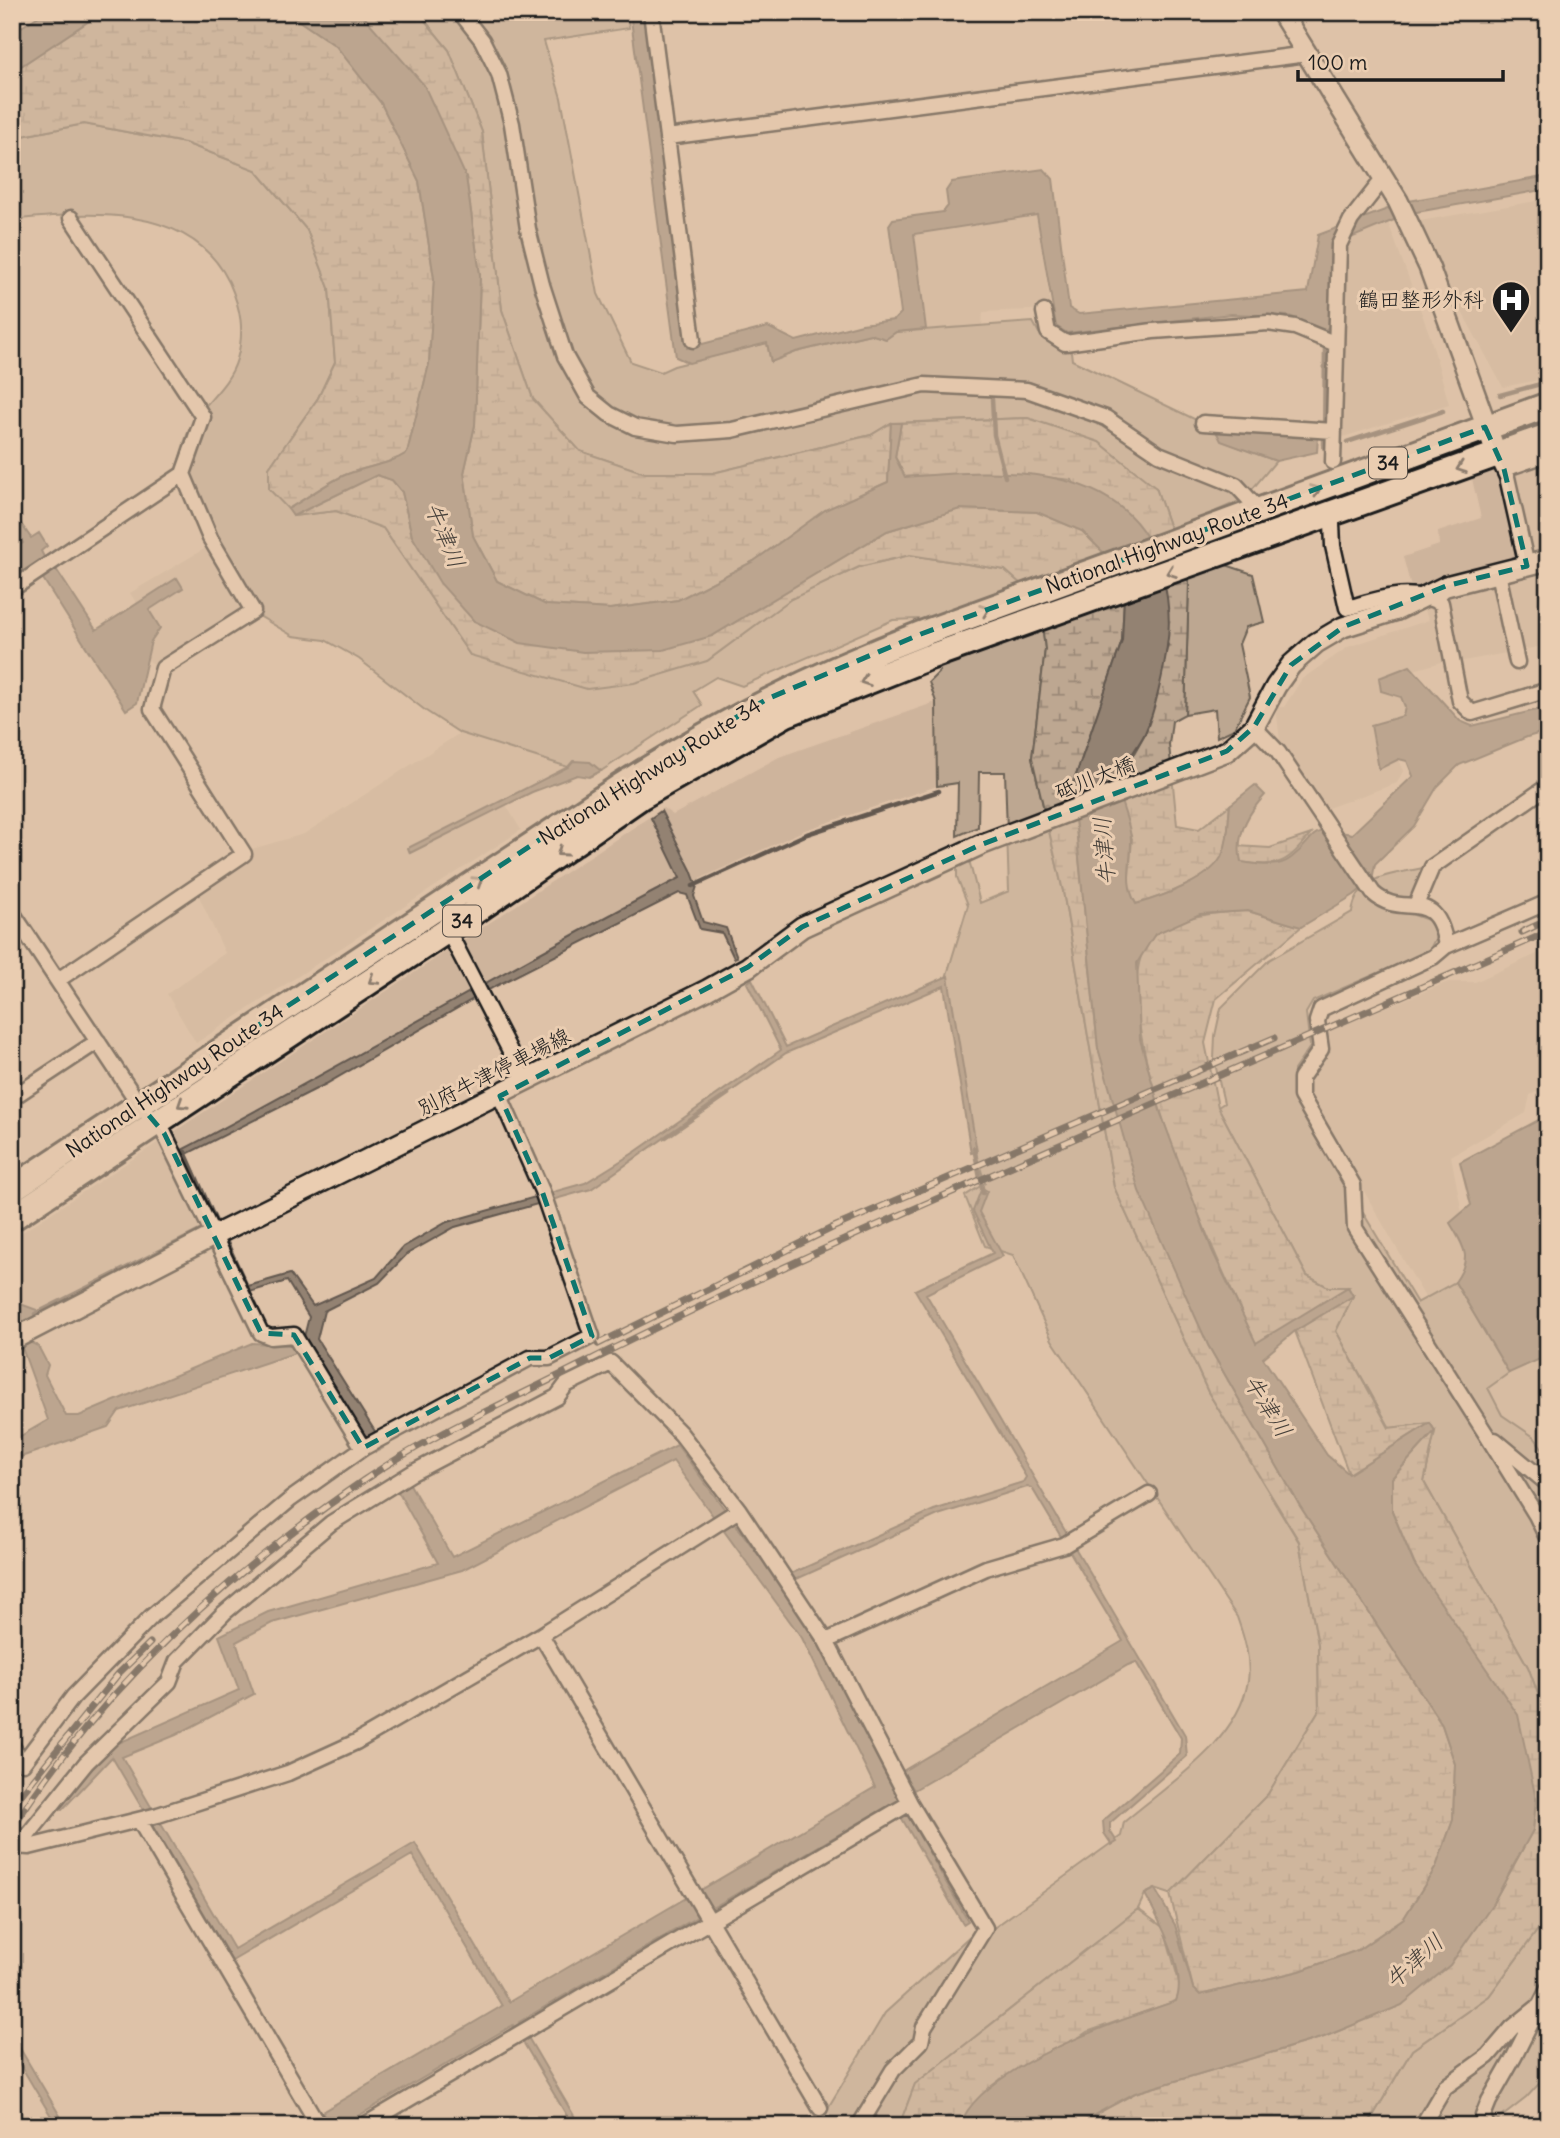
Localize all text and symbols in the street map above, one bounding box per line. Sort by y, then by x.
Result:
scale bar [1298,38,1502,82]
text: 100 m [1308,49,1367,76]
hospital icon: 鶴田整形外科 [1490,279,1532,334]
place label: 鶴田整形外科 [1358,286,1484,313]
road number: 34 [1369,447,1407,478]
one-way arrow [1455,460,1467,474]
one-way arrow [1310,484,1322,498]
street label: National Highway Route 34 [1041,487,1292,600]
water label: 牛津川 [419,497,472,572]
one-way arrow [1165,564,1177,578]
one-way arrow [978,605,990,619]
one-way arrow [859,673,872,687]
street label: National Highway Route 34 [534,692,766,851]
street label: 砥川大橋 [1051,750,1139,805]
water label: 牛津川 [1087,816,1120,886]
one-way arrow [556,844,569,856]
one-way arrow [470,876,483,889]
road number: 34 [443,906,481,937]
one-way arrow [367,971,380,984]
street label: National Highway Route 34 [61,998,289,1164]
street label: 別府牛津停車場線 [413,1021,575,1122]
one-way arrow [177,1096,190,1109]
water label: 牛津川 [1238,1369,1299,1443]
water label: 牛津川 [1378,1927,1449,1994]

